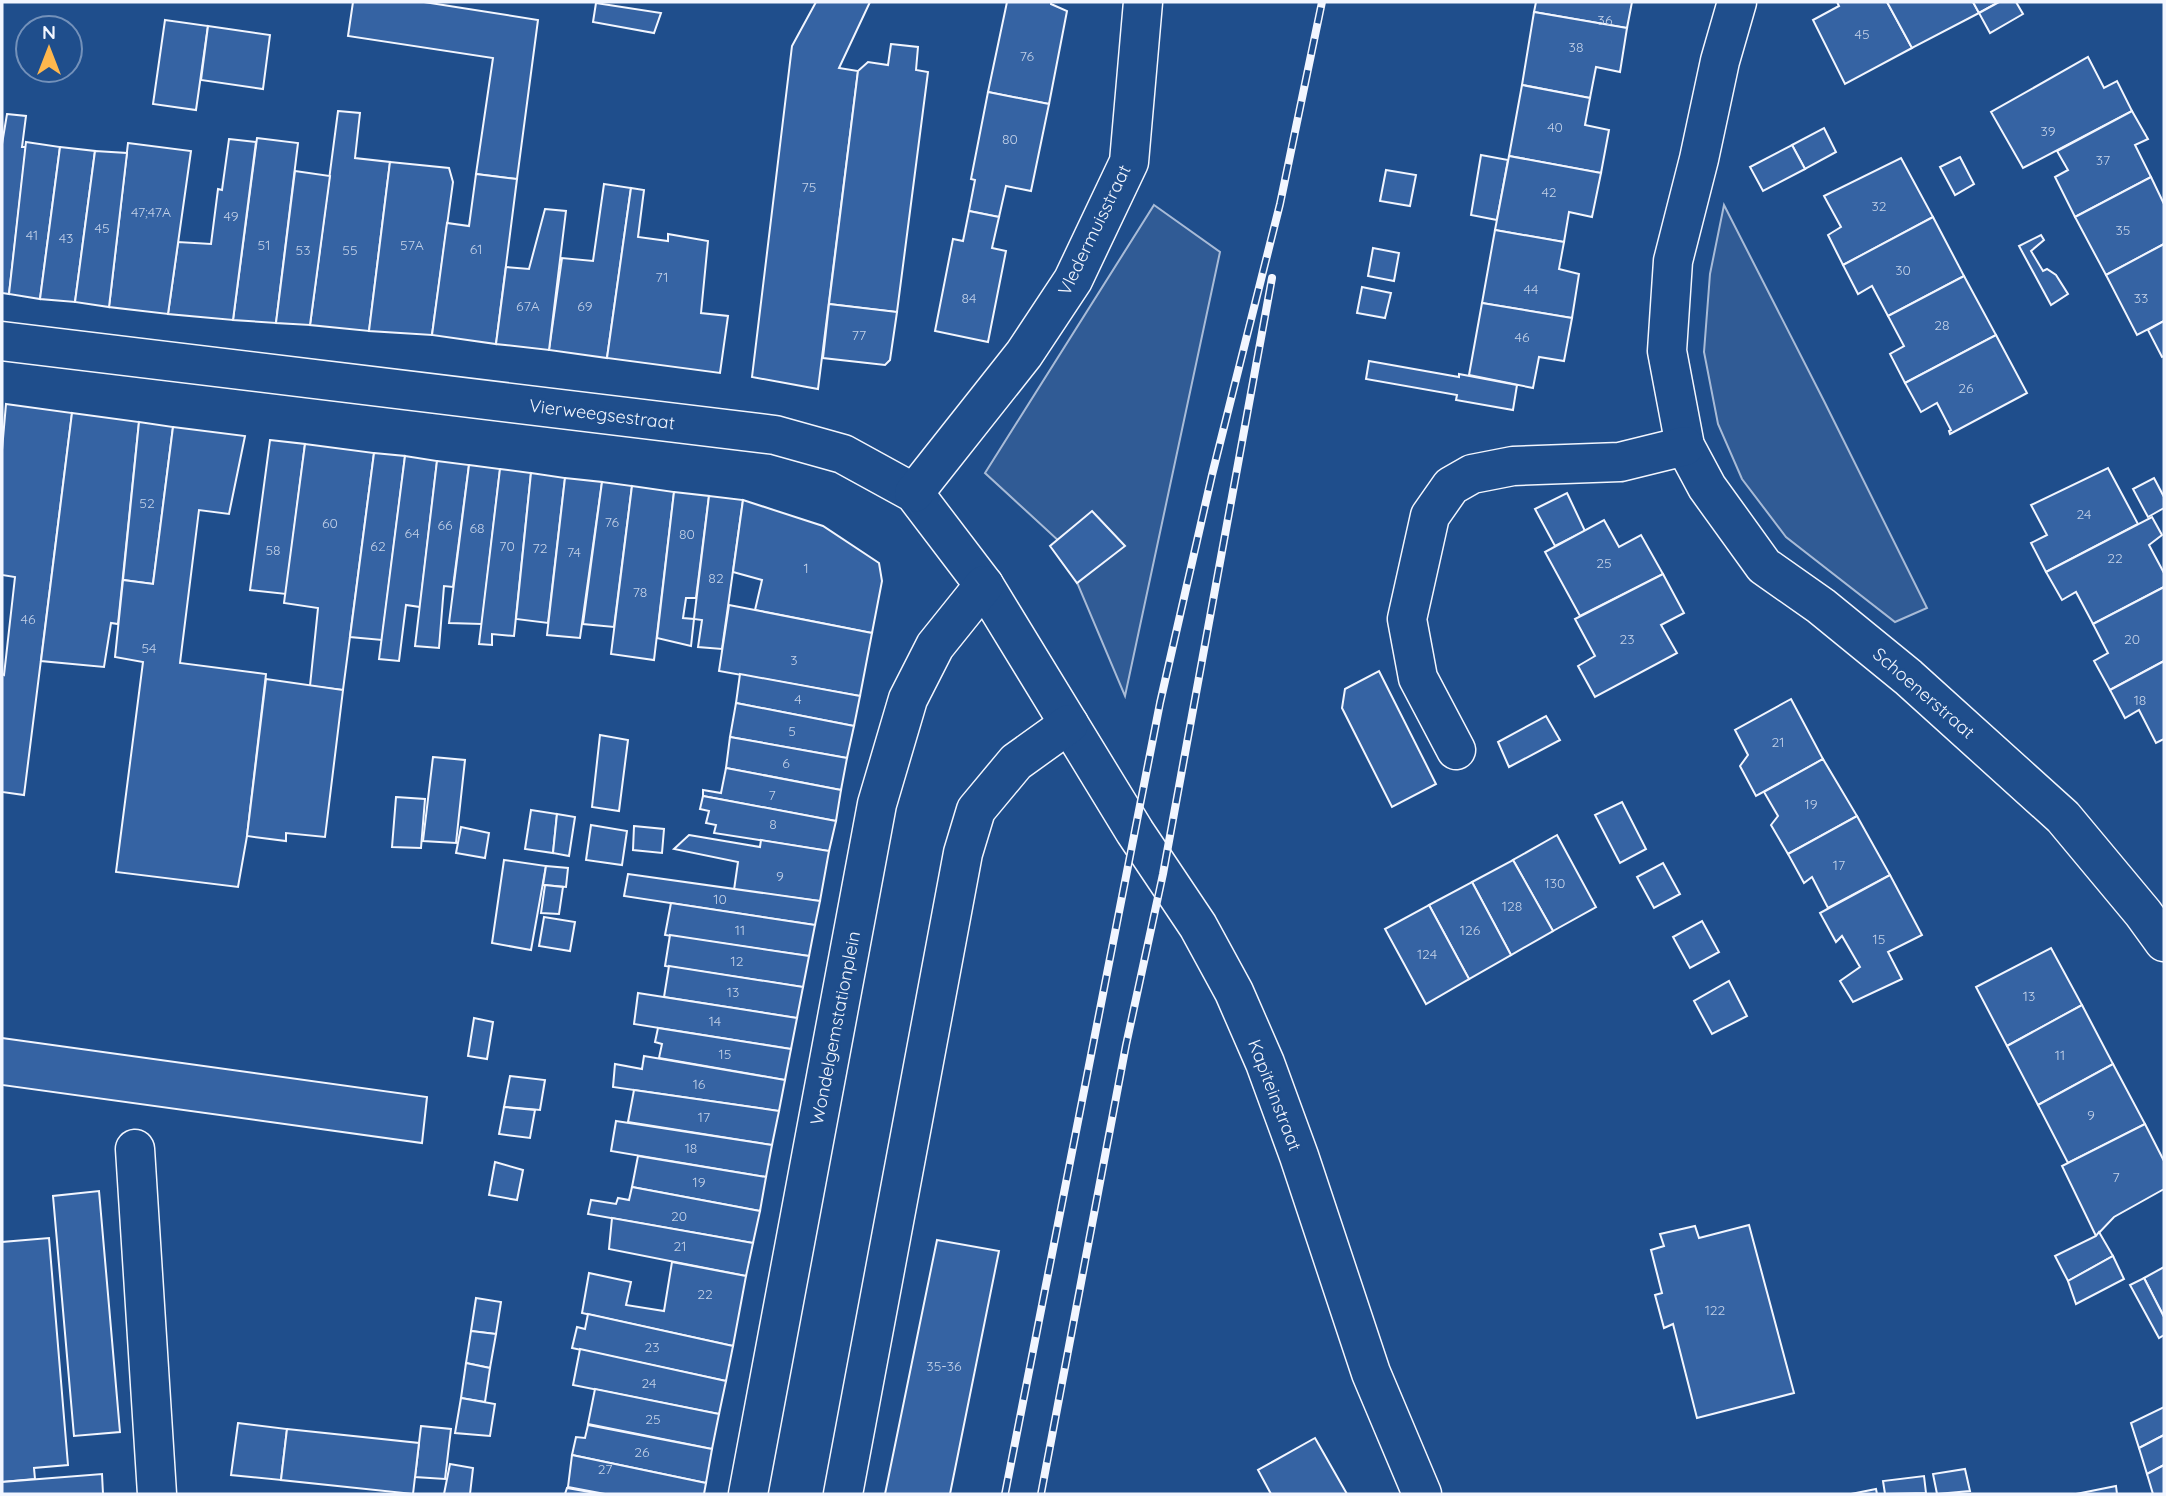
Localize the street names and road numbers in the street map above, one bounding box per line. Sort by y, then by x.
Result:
street label: Vledermuisstraat [1052,161,1136,299]
street label: Vierweegsestraat [528,394,676,434]
street label: Schoenerstraat [1868,642,1980,744]
street label: Wondelgemstationplein [805,929,865,1127]
street label: Kapiteinstraat [1243,1036,1307,1154]

